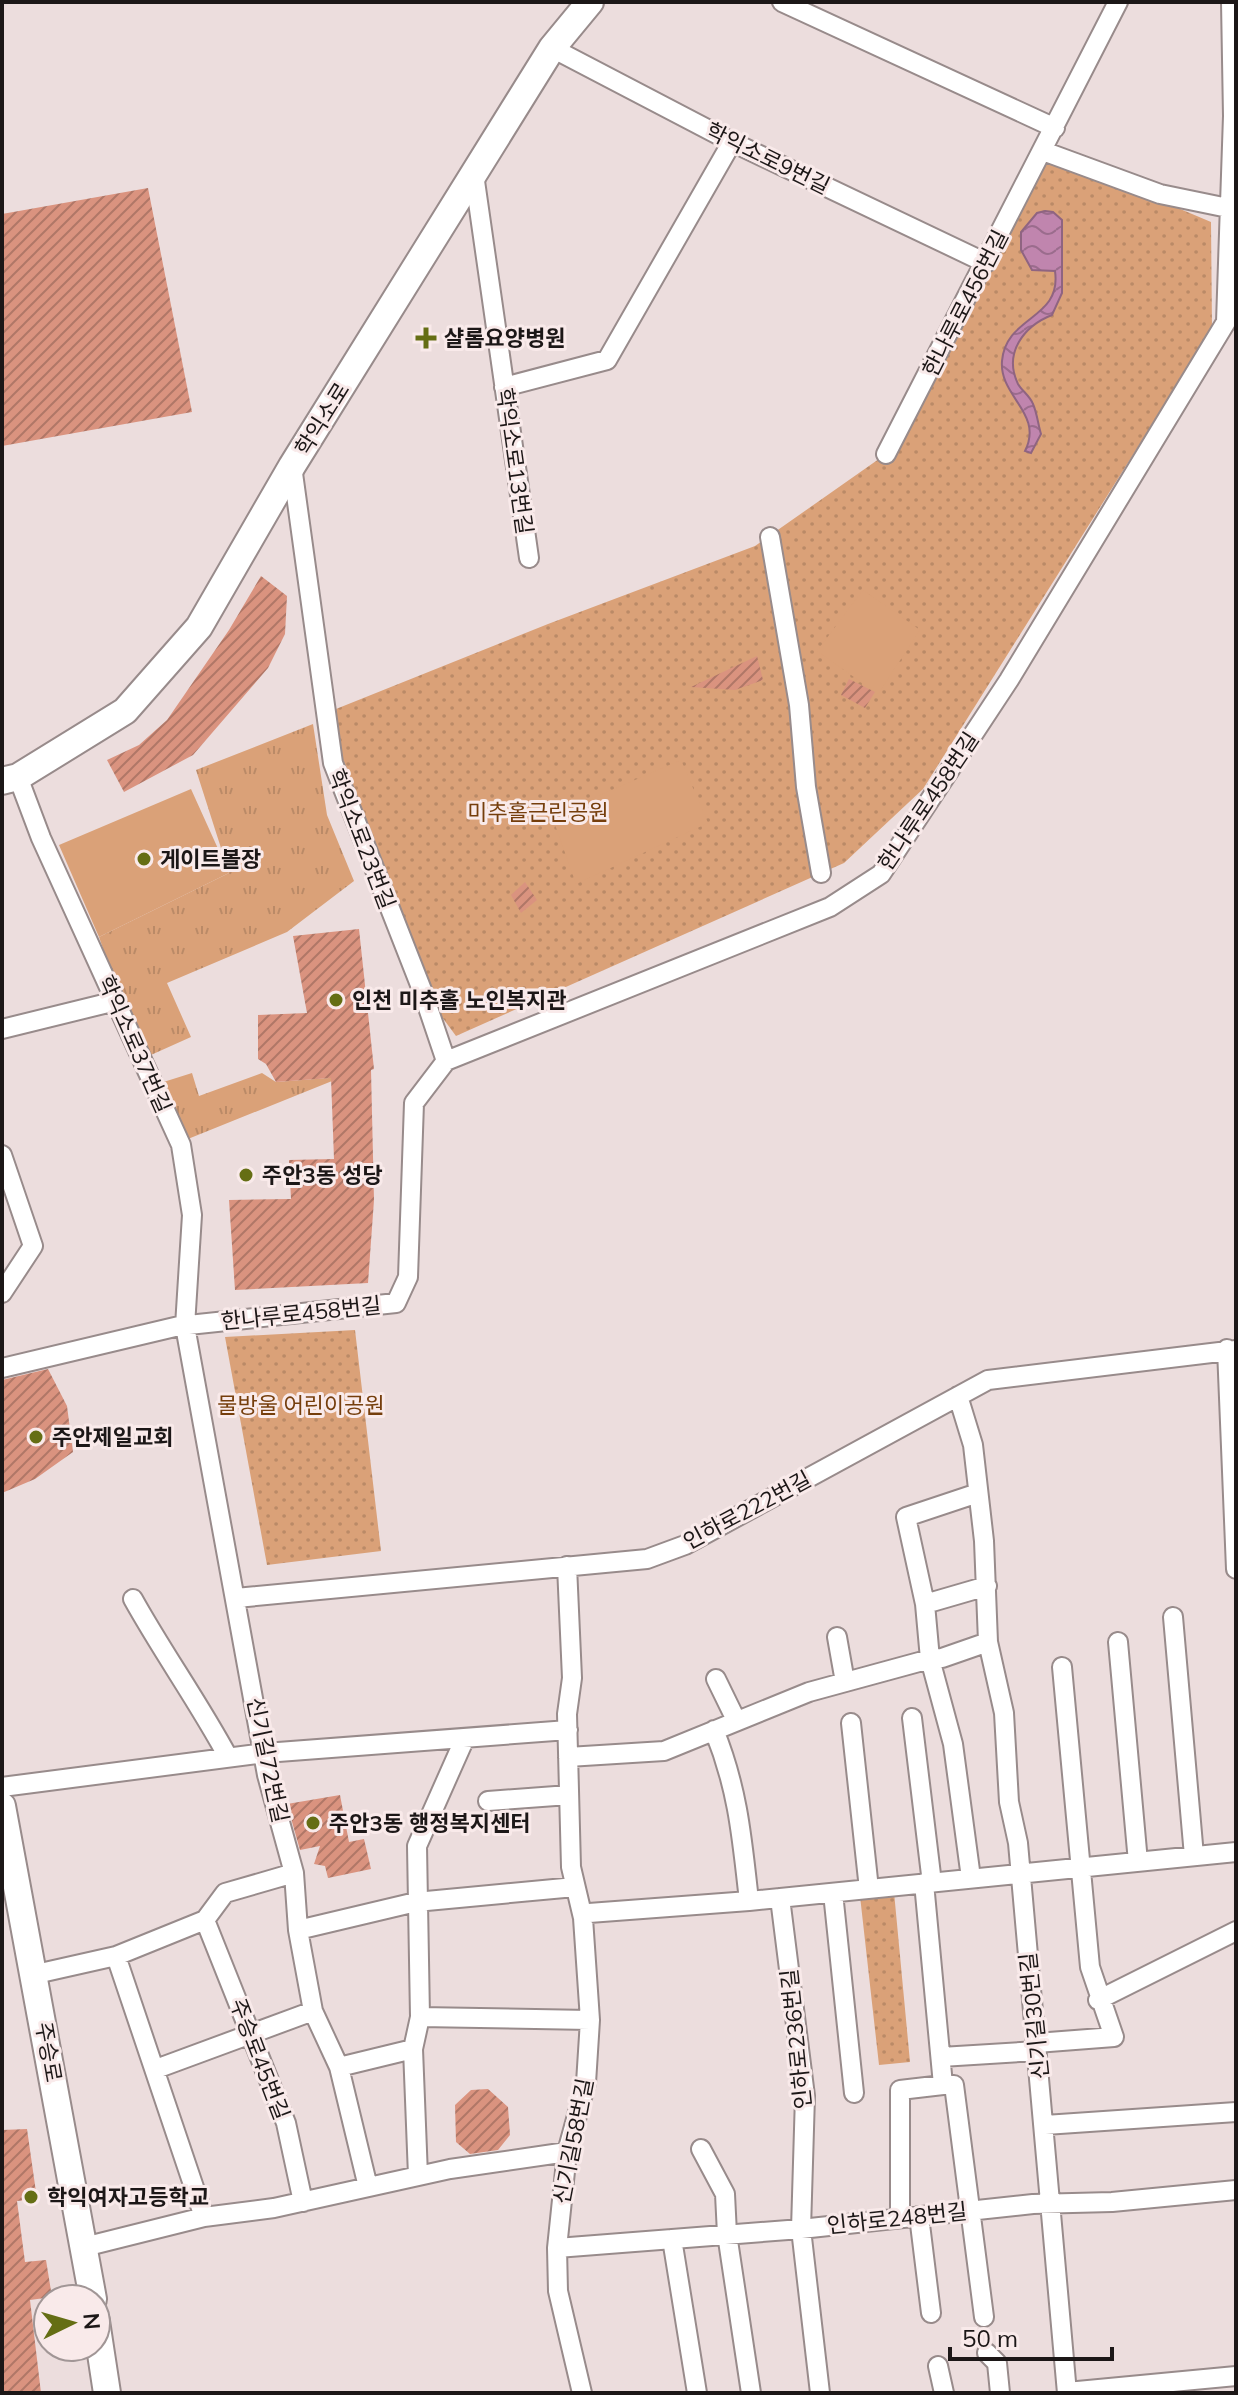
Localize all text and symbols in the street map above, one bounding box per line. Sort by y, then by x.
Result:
street label: 학익소로9번길 [701,116,835,200]
street label: 한나루로456번길 [916,225,1014,381]
place label: 샬롬요양병원 [444,324,565,352]
marker: 샬롬요양병원 [415,327,437,349]
street label: 학익소로 [289,377,355,461]
street label: 학익소로13번길 [491,386,539,536]
street label: 한나루로458번길 [871,726,985,876]
street label: 학익소로23번길 [322,765,402,913]
park label: 미추홀근린공원 [467,798,609,826]
place label: 게이트볼장 [160,845,261,873]
marker: 게이트볼장 [135,850,153,868]
street label: 학익소로37번길 [92,971,178,1117]
place label: 인천 미추홀 노인복지관 [352,986,566,1014]
marker: 인천 미추홀 노인복지관 [327,991,345,1009]
place label: 주안3동 성당 [262,1161,382,1189]
marker: 주안3동 성당 [237,1166,255,1184]
street label: 한나루로458번길 [219,1291,383,1335]
park label: 물방울 어린이공원 [217,1391,385,1419]
place label: 주안제일교회 [52,1423,173,1451]
marker: 주안제일교회 [27,1428,45,1446]
street label: 인하로222번길 [678,1465,816,1555]
street label: 신기길72번길 [241,1695,295,1825]
place label: 주안3동 행정복지센터 [329,1809,530,1837]
marker: 주안3동 행정복지센터 [304,1814,322,1832]
street label: 신기길30번길 [1013,1951,1055,2081]
street label: 인하로236번길 [775,1968,817,2110]
street label: 주승로45번길 [224,1994,296,2124]
street label: 주승로 [30,2020,68,2084]
street label: 신기길58번길 [547,2076,599,2206]
place label: 학익여자고등학교 [47,2183,209,2211]
marker: 학익여자고등학교 [22,2188,40,2206]
street label: 인하로248번길 [826,2197,968,2239]
north arrow [32,2283,112,2363]
scale bar [950,2311,1112,2361]
text: N [77,2312,107,2331]
text: 50 m [962,2323,1018,2353]

